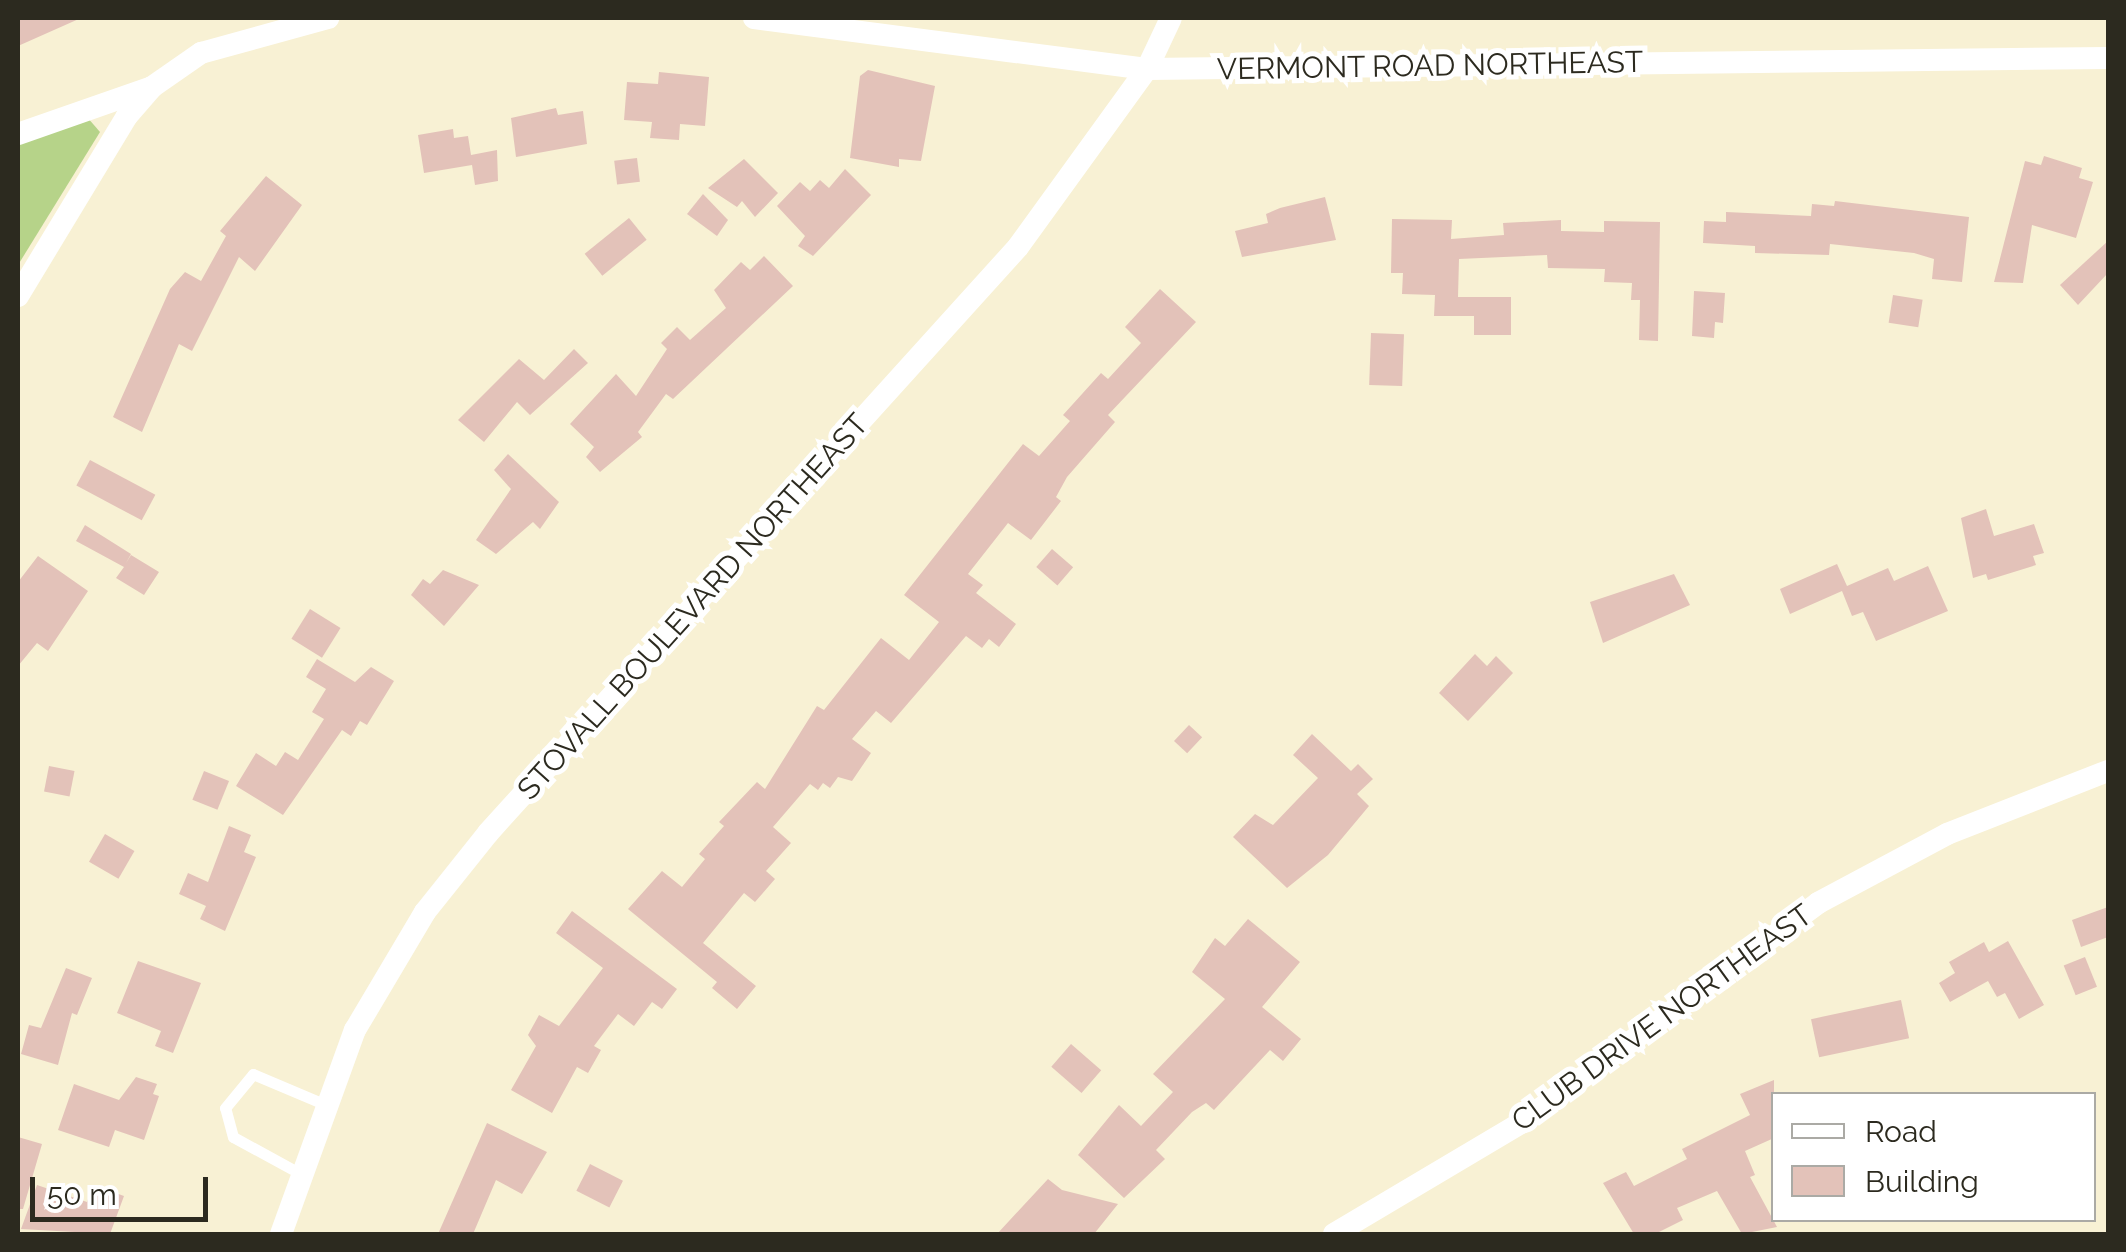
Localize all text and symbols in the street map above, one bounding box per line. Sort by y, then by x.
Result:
street label: VERMONT ROAD NORTHEAST [1216,44,1644,88]
street label: STOVALL BOULEVARD NORTHEAST [510,406,876,808]
street label: CLUB DRIVE NORTHEAST [1505,897,1819,1139]
legend [1771,1092,2096,1222]
text: Road [1865,1114,1937,1149]
scale bar [35,1157,212,1219]
text: Building [1865,1164,1979,1199]
text: 50 m [47,1177,117,1212]

